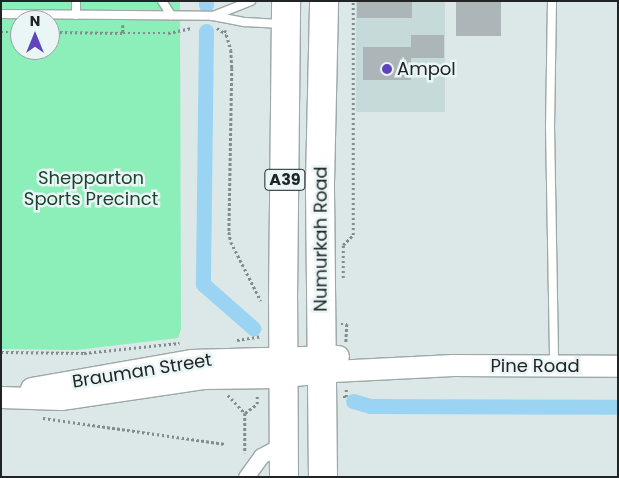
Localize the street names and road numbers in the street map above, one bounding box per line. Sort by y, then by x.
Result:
road number: A39 [264,166,306,194]
street label: Numurkah Road [310,166,332,312]
street label: Brauman Street [71,349,213,393]
street label: Pine Road [490,355,580,377]

